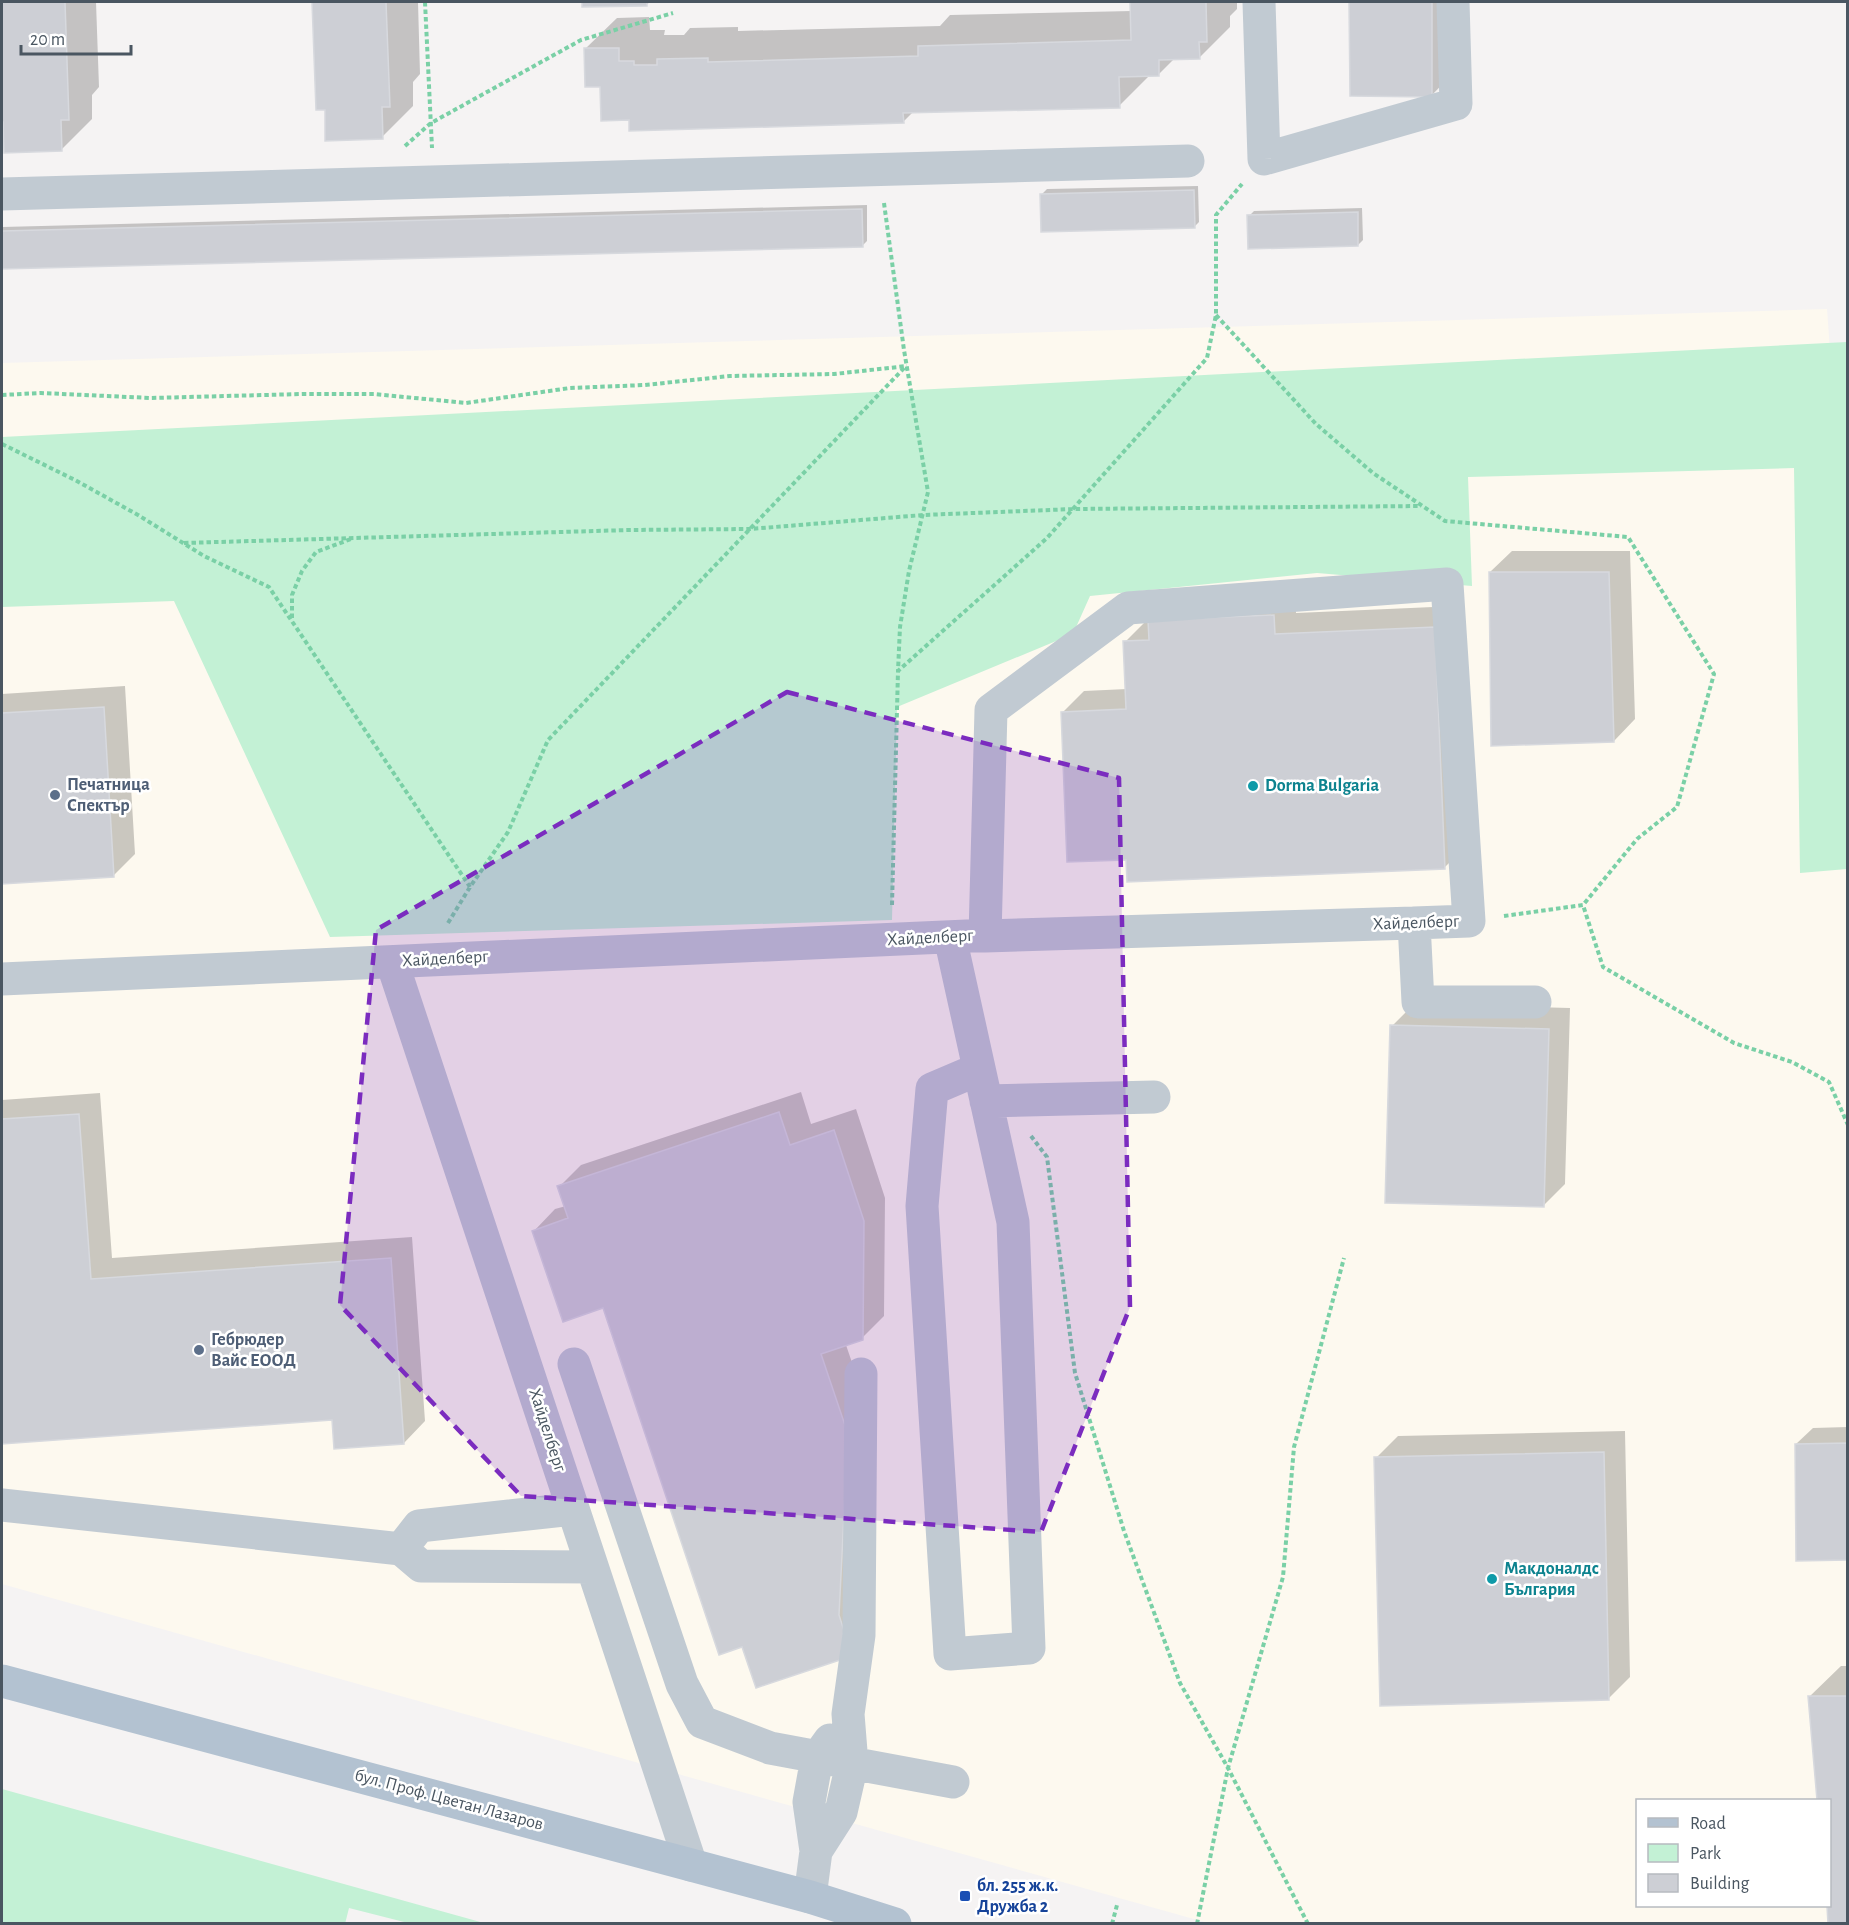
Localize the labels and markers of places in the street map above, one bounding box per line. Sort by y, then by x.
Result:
place label: Печатница Спектър [67,776,150,815]
place label: Dorma Bulgaria [1265,777,1380,795]
marker: Dorma Bulgaria [1246,779,1260,793]
marker: Печатница Спектър [48,788,62,802]
place label: Гебрюдер Вайс ЕООД [211,1331,296,1370]
marker: Гебрюдер Вайс ЕООД [192,1343,206,1357]
place label: Макдоналдс България [1504,1560,1599,1599]
marker: Макдоналдс България [1485,1572,1499,1586]
place label: бл. 255 ж.к. Дружба 2 [977,1877,1058,1916]
marker: бл. 255 ж.к. Дружба 2 [958,1889,972,1903]

